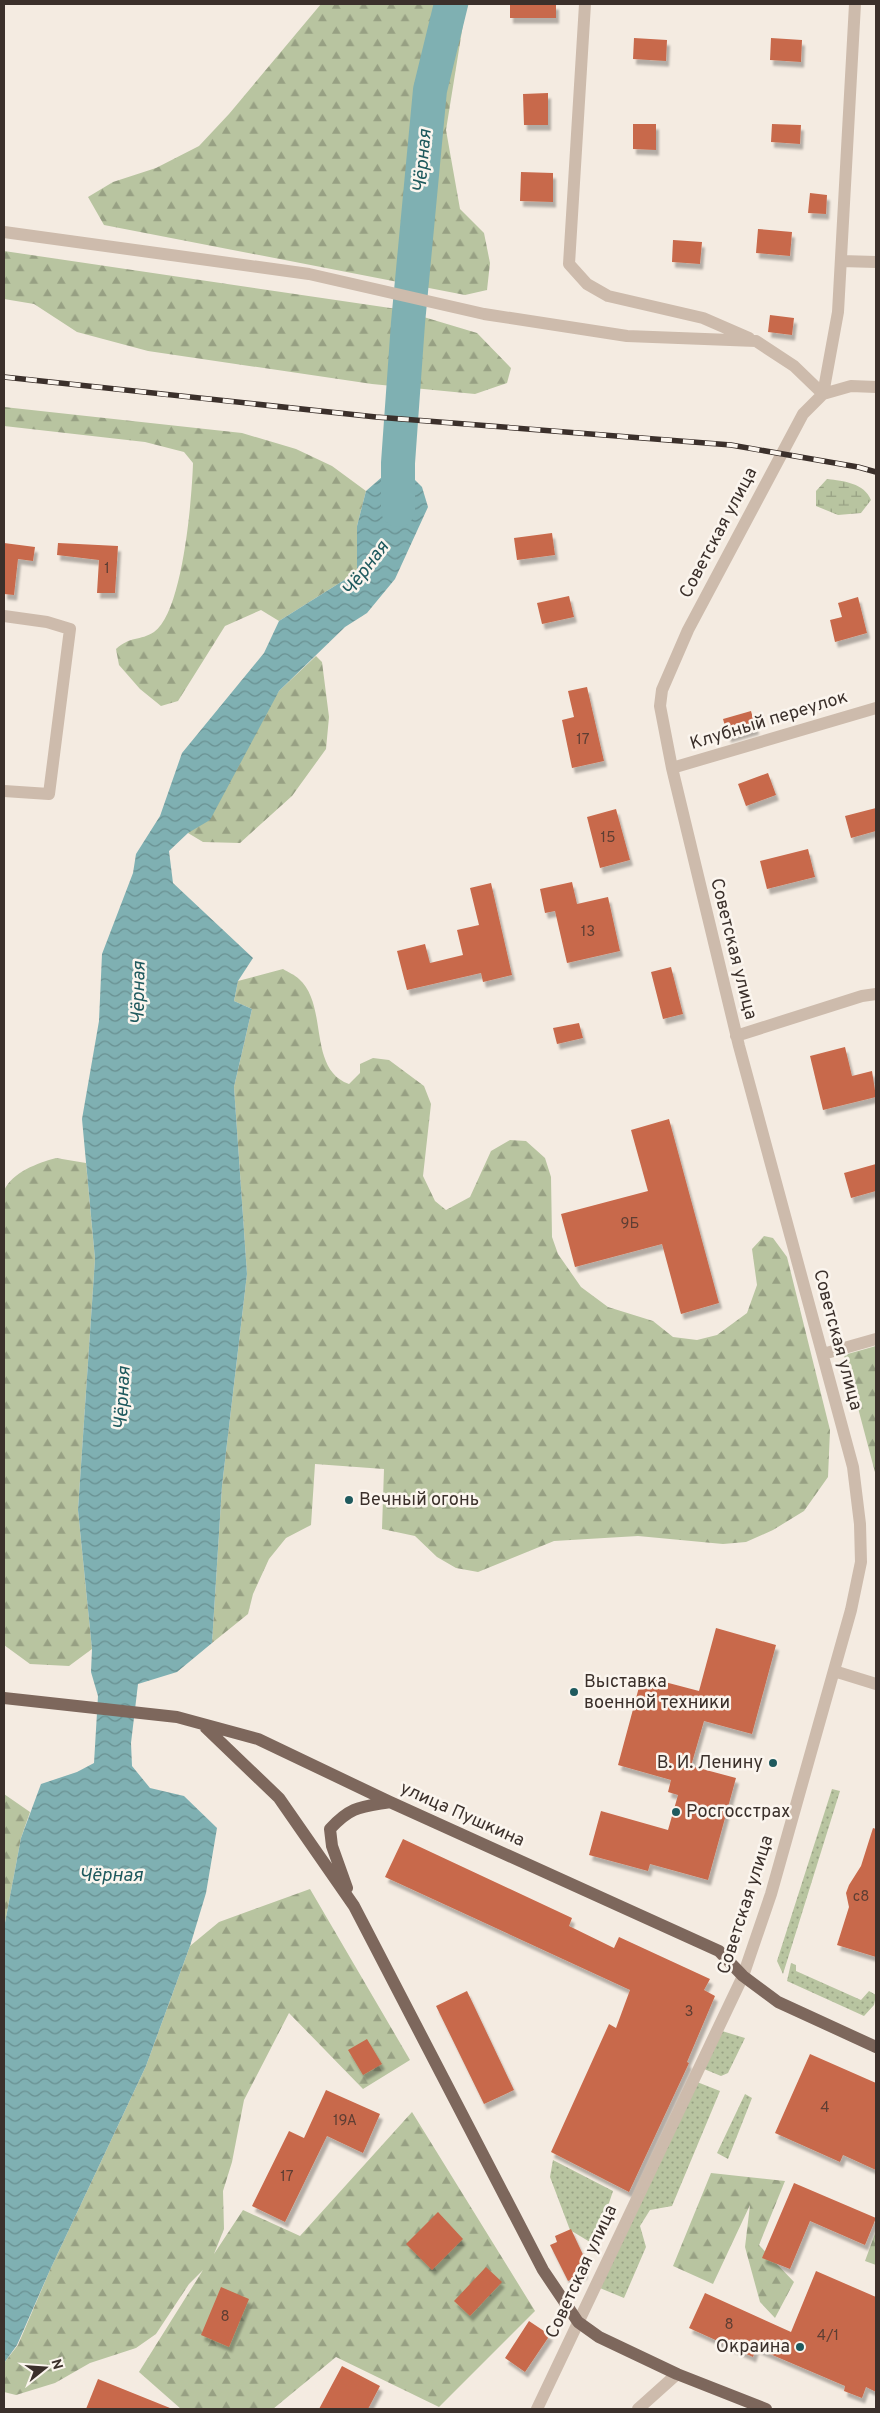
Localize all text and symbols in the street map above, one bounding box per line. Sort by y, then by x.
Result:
water label: Чёрная [408,127,438,194]
street label: Советская улица [675,464,763,602]
water label: Чёрная [337,535,395,602]
house number: 1 [104,560,110,579]
street label: Клубный переулок [687,686,851,756]
house number: 17 [576,731,590,750]
house number: 15 [601,829,615,848]
street label: Советская улица [704,876,762,1022]
house number: 13 [581,923,595,942]
water label: Чёрная [126,960,152,1025]
house number: 9Б [621,1215,639,1234]
street label: Советская улица [807,1267,867,1413]
water label: Чёрная [109,1365,137,1430]
place label: Вечный огонь [359,1489,479,1512]
marker: Вечный огонь [343,1494,355,1506]
place label: Выставка военной техники [584,1671,730,1715]
marker: Выставка военной техники [568,1686,580,1698]
place label: В. И. Ленину [657,1752,763,1775]
marker: В. И. Ленину [767,1757,779,1769]
street label: улица Пушкина [396,1777,528,1853]
place label: Росгосстрах [686,1801,790,1824]
marker: Росгосстрах [670,1806,682,1818]
street label: Советская улица [713,1832,779,1978]
water label: Чёрная [79,1864,144,1888]
house number: с8 [853,1888,869,1907]
house number: 3 [684,2003,694,2022]
house number: 4 [820,2099,830,2118]
house number: 19А [333,2112,357,2131]
house number: 17 [280,2168,294,2187]
street label: Советская улица [541,2201,623,2343]
house number: 8 [220,2308,230,2327]
house number: 8 [724,2316,734,2335]
house number: 4/1 [817,2327,839,2346]
place label: Окраина [716,2336,790,2359]
marker: Окраина [794,2341,806,2353]
north arrow [20,2343,70,2393]
text: N [46,2357,66,2372]

